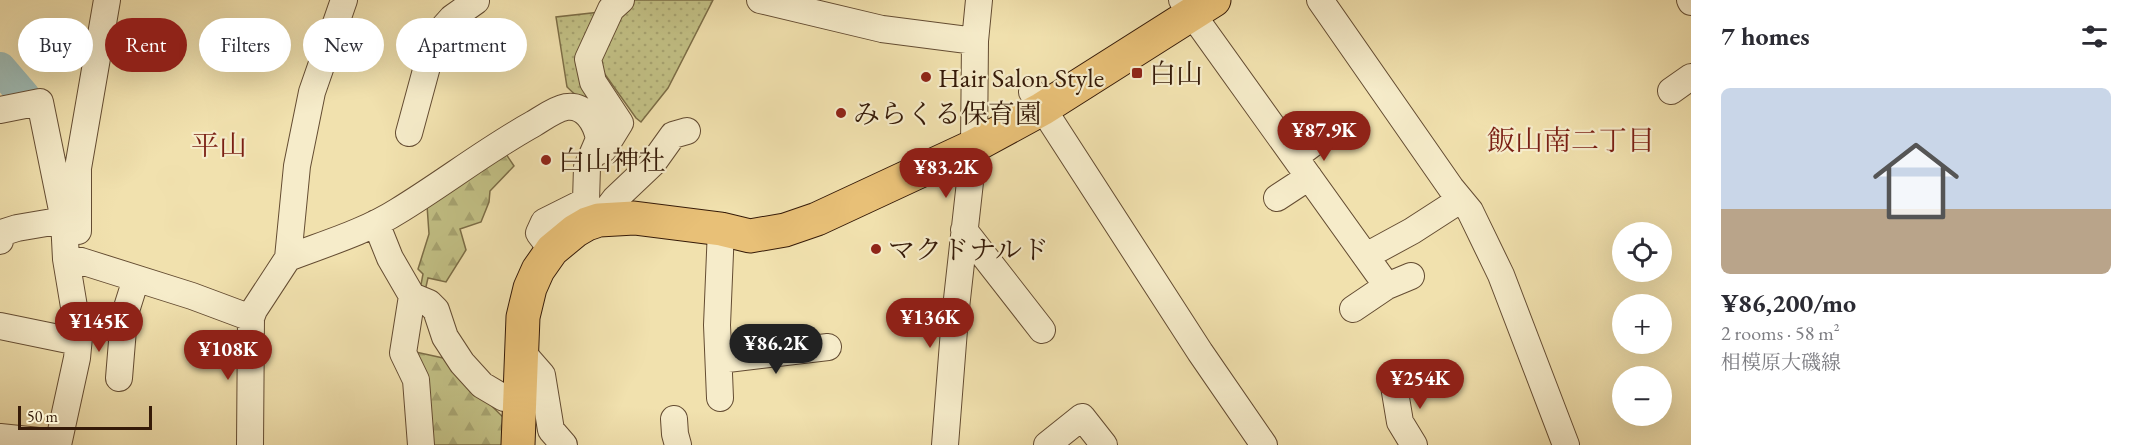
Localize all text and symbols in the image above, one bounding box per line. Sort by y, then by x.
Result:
chip: Buy [18,18,93,72]
chip: Rent [105,18,187,72]
chip: Filters [199,18,291,72]
chip: New [303,18,384,72]
chip: Apartment [396,18,527,72]
text: 7 homes [1721,19,1810,53]
icon: filters [2078,20,2111,53]
place label: 白山 [1149,56,1203,91]
place label: Hair Salon Style [938,60,1104,95]
marker: 白山 [1130,66,1144,80]
marker: Hair Salon Style [919,70,933,84]
place label: みらくる保育園 [853,96,1042,131]
marker: みらくる保育園 [834,106,848,120]
pin: ¥87.9K [1275,111,1373,162]
text: ¥87.9K [1292,117,1357,143]
district label: 飯山南二丁目 [1487,122,1655,158]
district label: 平山 [191,127,247,163]
icon: home [1862,127,1970,235]
place label: 白山神社 [558,143,666,178]
pin: ¥83.2K [897,148,995,199]
marker: 白山神社 [539,153,553,167]
text: ¥83.2K [914,154,979,180]
map controls [1612,222,1672,426]
button: locate [1612,222,1672,282]
place label: マクドナルド [888,232,1049,267]
marker: マクドナルド [869,242,883,256]
text: ¥86,200/mo [1721,286,1856,320]
button: + [1612,294,1672,354]
pin: ¥136K [888,298,972,349]
pin: ¥145K [57,302,141,353]
text: ¥136K [900,304,960,330]
text: ¥145K [69,308,129,334]
text: 2 rooms · 58 m² [1721,320,1840,346]
pin: ¥86.2K [727,324,825,375]
pin: ¥108K [186,330,270,381]
text: ¥86.2K [744,330,809,356]
text: ¥108K [198,336,258,362]
text: 相模原大磯線 [1721,349,1841,375]
pin: ¥254K [1378,359,1462,410]
text: ¥254K [1390,365,1450,391]
button: − [1612,366,1672,426]
scale bar [18,403,152,430]
text: 50 m [27,406,58,427]

